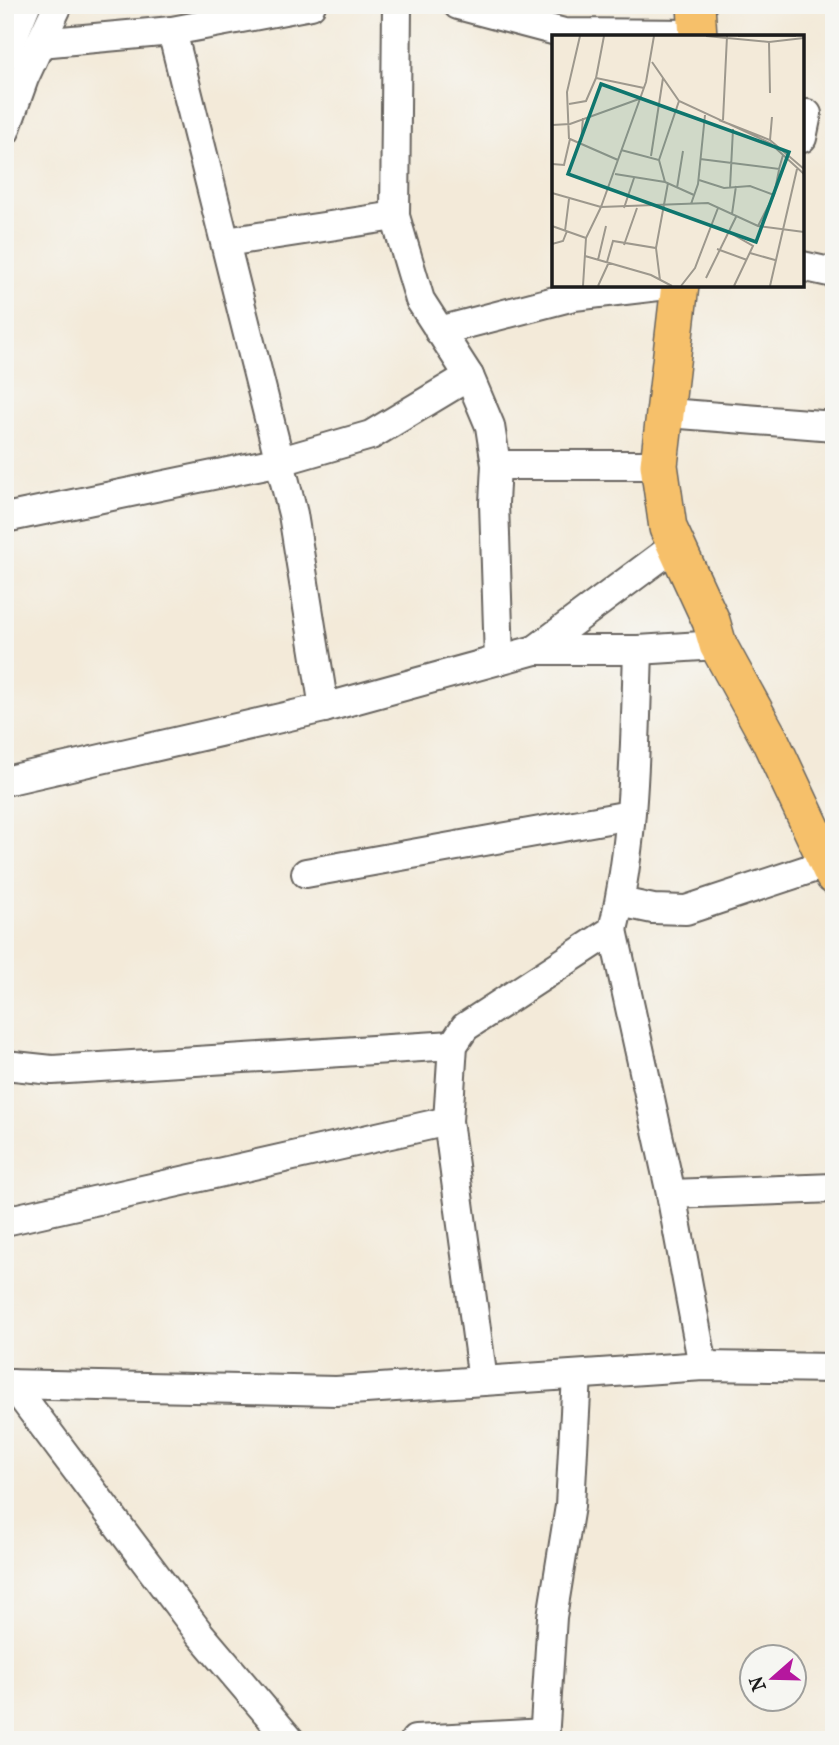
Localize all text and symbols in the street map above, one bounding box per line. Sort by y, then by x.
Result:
inset map [552,35,804,287]
north arrow [738,1644,808,1714]
text: N [745,1672,771,1694]

